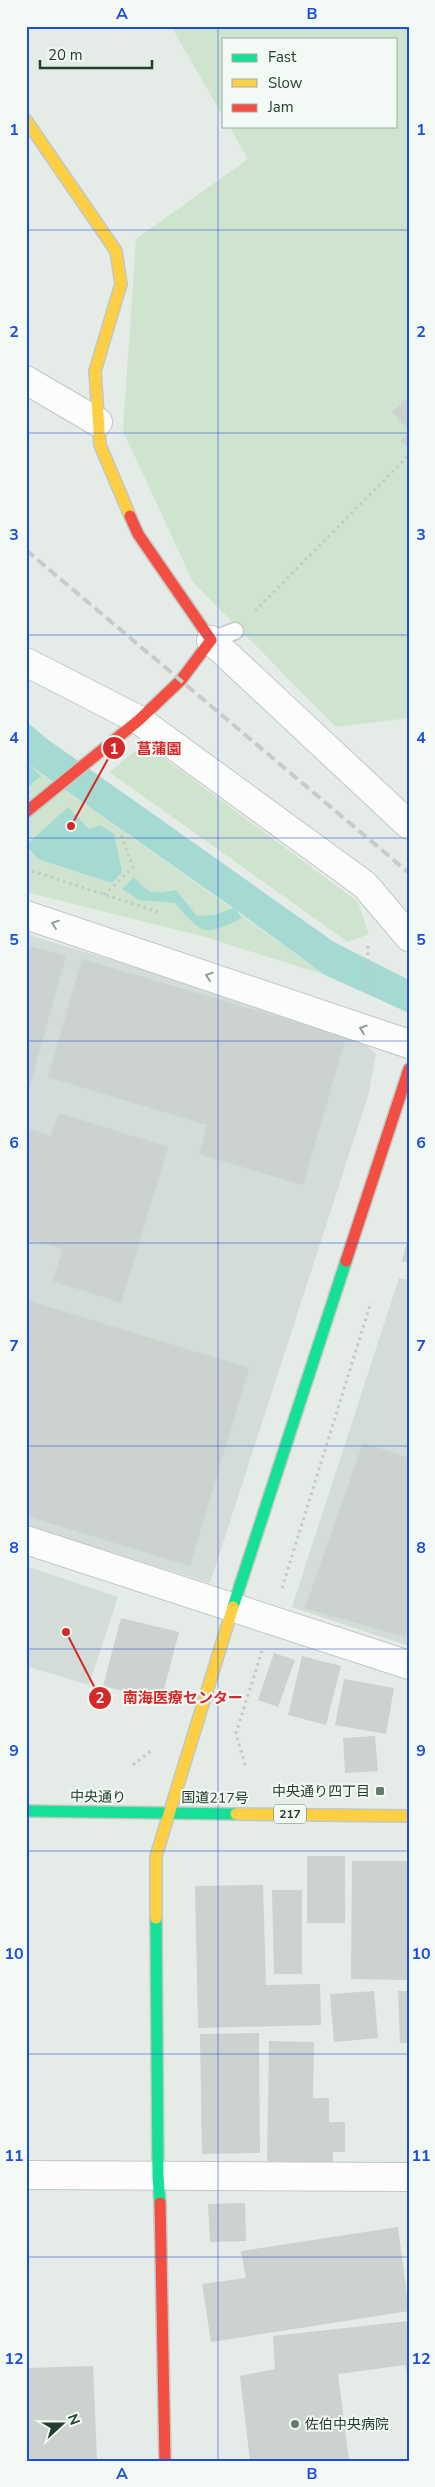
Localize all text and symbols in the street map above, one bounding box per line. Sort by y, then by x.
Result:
text: A [116,3,128,25]
text: B [306,3,318,25]
scale bar [40,38,152,70]
legend [222,38,398,128]
text: 20 m [48,45,83,65]
text: Fast [268,47,297,67]
text: Slow [268,73,303,93]
text: Jam [267,97,294,117]
text: 1 [9,119,19,141]
text: 1 [416,119,426,141]
text: 2 [9,321,19,343]
text: 2 [416,321,426,343]
text: 3 [9,524,19,546]
text: 3 [416,524,426,546]
text: 4 [9,727,19,749]
text: 4 [416,727,426,749]
callout: 菖蒲園 [102,733,192,763]
text: 1 [109,739,119,759]
text: 菖蒲園 [136,739,182,759]
one-way arrow [51,920,60,930]
text: 5 [9,929,19,951]
text: 5 [416,929,426,951]
one-way arrow [205,972,213,982]
one-way arrow [359,1025,367,1035]
text: 6 [9,1132,19,1154]
text: 6 [416,1132,426,1154]
text: 7 [9,1335,19,1357]
text: 7 [416,1335,426,1357]
text: 8 [9,1537,19,1559]
text: 8 [416,1537,426,1559]
callout: 南海医療センター [88,1683,253,1713]
text: 2 [95,1688,105,1708]
text: 南海医療センター [123,1688,243,1708]
text: 9 [9,1740,19,1762]
text: 9 [416,1740,426,1762]
place label: 中央通り四丁目 [272,1782,370,1801]
marker: 中央通り四丁目 [374,1785,386,1797]
street label: 中央通り [70,1787,126,1807]
street label: 国道217号 [181,1788,249,1808]
road number: 217 [274,1805,306,1824]
text: 10 [4,1943,24,1965]
text: 10 [411,1943,431,1965]
text: 11 [4,2145,24,2167]
text: 11 [411,2145,431,2167]
text: 12 [4,2348,24,2370]
text: 12 [411,2348,431,2370]
north arrow [38,2400,88,2450]
text: N [63,2411,84,2428]
place label: 佐伯中央病院 [305,2415,389,2434]
marker: 佐伯中央病院 [289,2418,301,2430]
text: A [116,2463,128,2485]
text: B [306,2463,318,2485]

